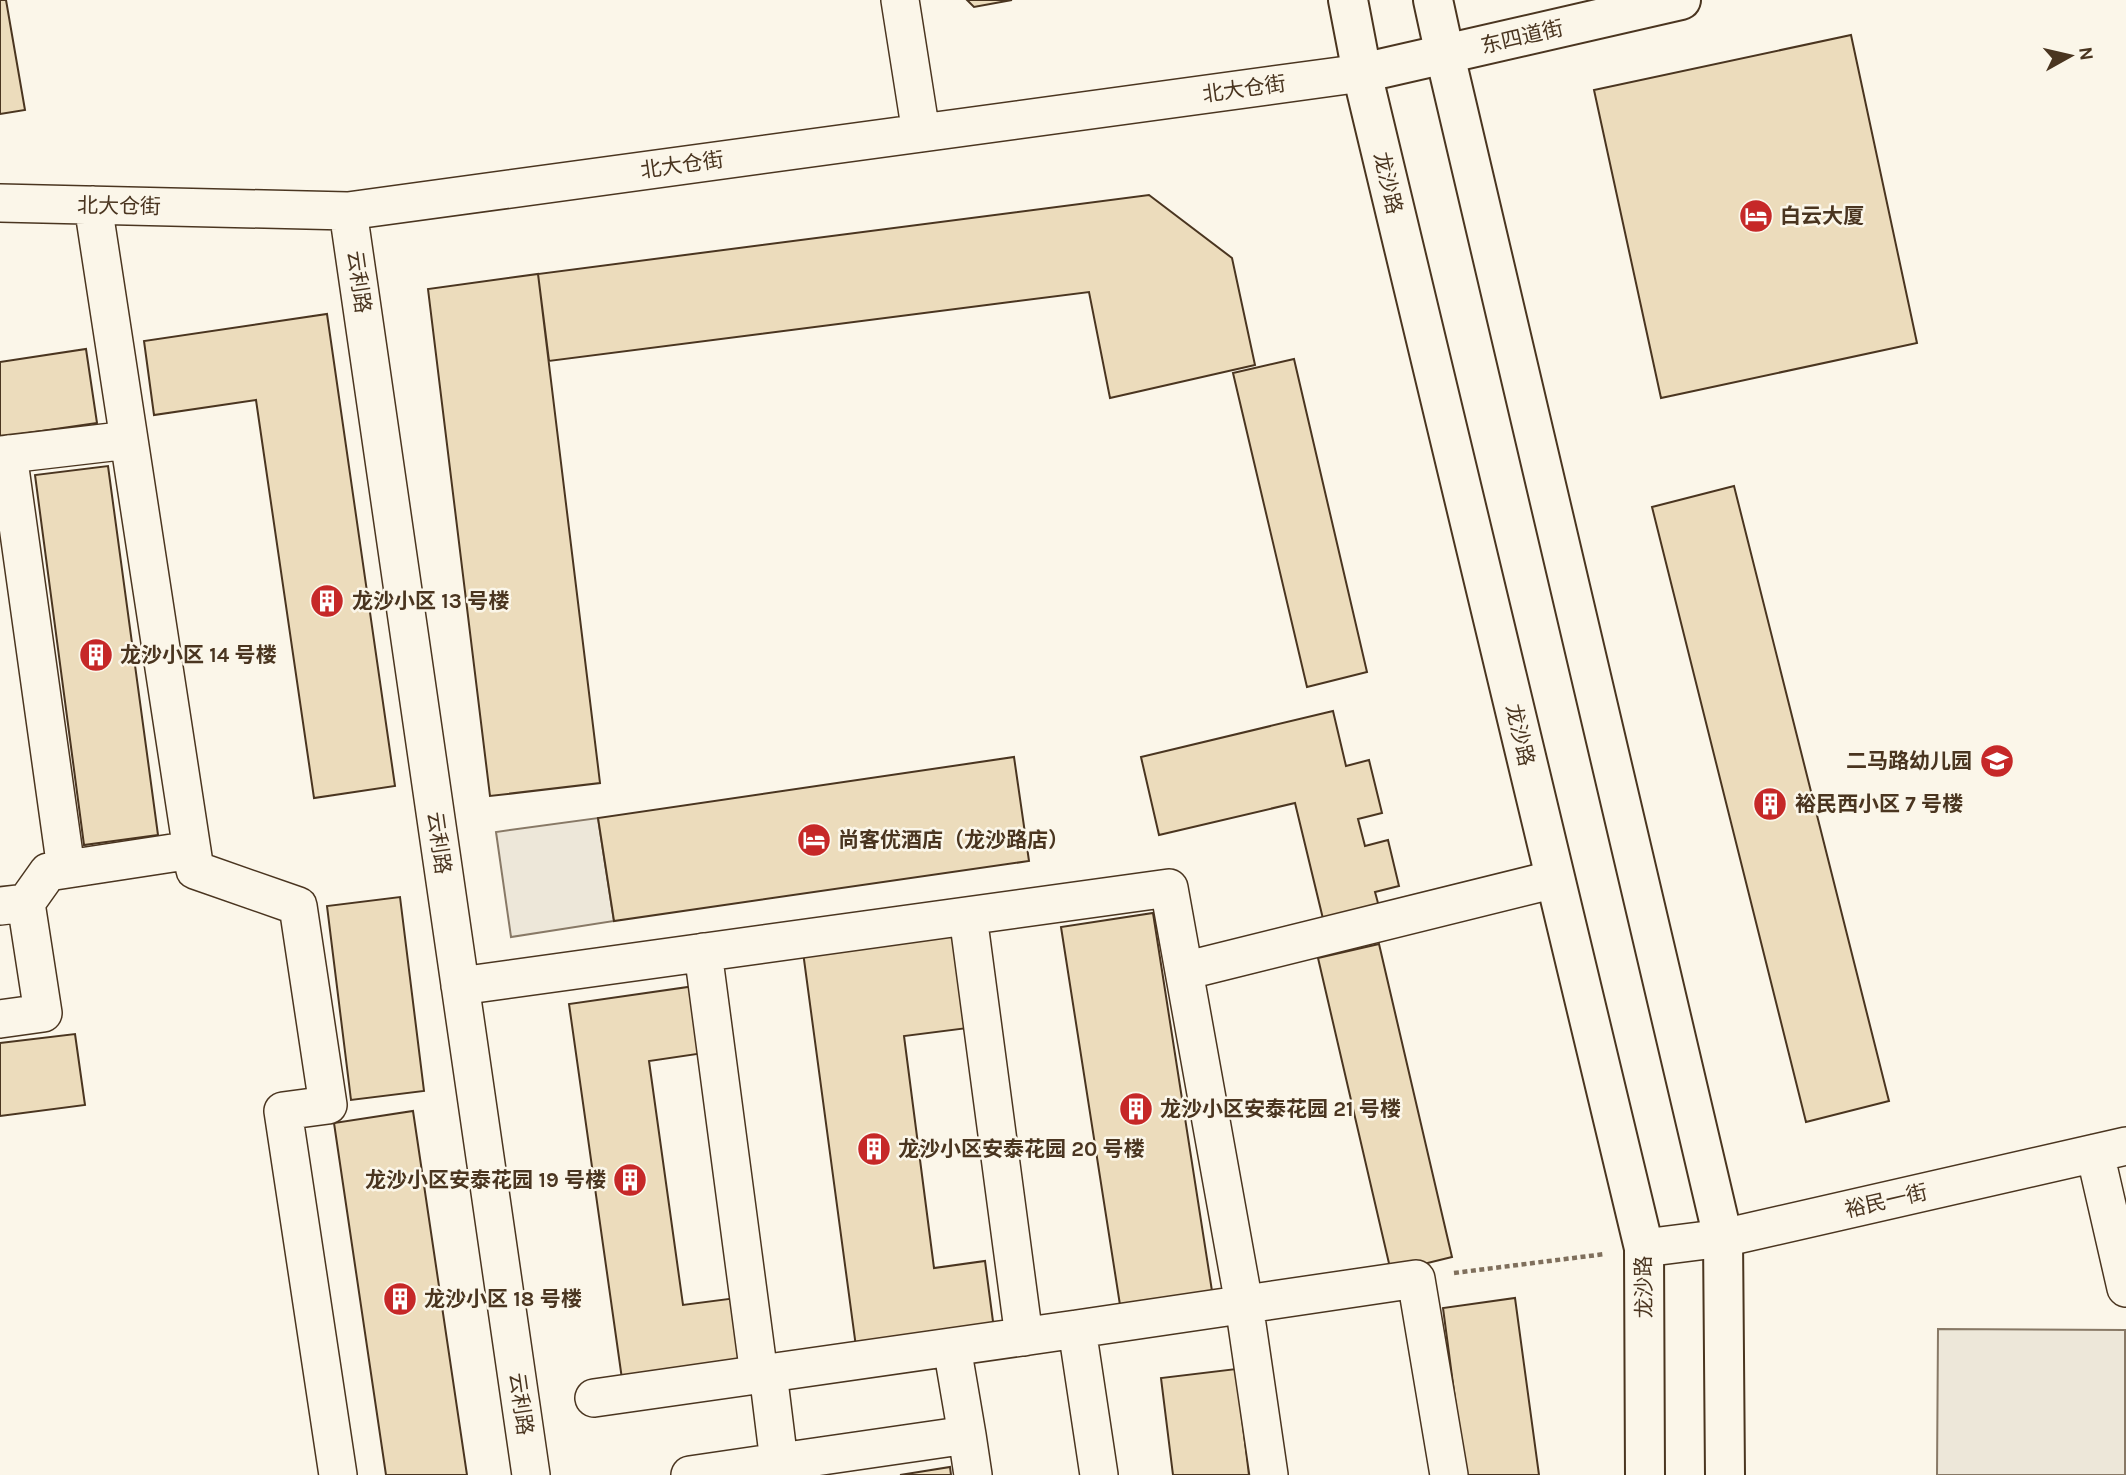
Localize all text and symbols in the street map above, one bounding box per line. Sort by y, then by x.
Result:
street label: 东四道街 [1478,16,1566,58]
north arrow [2035,21,2105,91]
text: N [2074,45,2098,62]
street label: 北大仓街 [1201,71,1287,107]
street label: 北大仓街 [639,147,725,183]
street label: 龙沙路 [1369,150,1407,216]
street label: 北大仓街 [77,193,161,219]
hotel icon: 白云大厦 [1737,197,1775,235]
place label: 白云大厦 [1780,204,1864,228]
street label: 云利路 [343,249,375,315]
building icon: 龙沙小区 13 号楼 [308,582,346,620]
place label: 龙沙小区 13 号楼 [352,589,509,613]
building icon: 龙沙小区 14 号楼 [77,636,115,674]
place label: 龙沙小区 14 号楼 [120,643,277,667]
street label: 龙沙路 [1501,702,1539,768]
school or university icon: 二马路幼儿园 [1978,742,2016,780]
place label: 二马路幼儿园 [1846,749,1972,773]
building icon: 裕民西小区 7 号楼 [1751,785,1789,823]
place label: 裕民西小区 7 号楼 [1795,792,1963,816]
street label: 云利路 [423,810,455,876]
hotel icon: 尚客优酒店（龙沙路店） [795,821,833,859]
place label: 尚客优酒店（龙沙路店） [838,828,1069,852]
building icon: 龙沙小区安泰花园 21 号楼 [1117,1090,1155,1128]
place label: 龙沙小区安泰花园 21 号楼 [1160,1097,1401,1121]
building icon: 龙沙小区安泰花园 20 号楼 [855,1130,893,1168]
place label: 龙沙小区安泰花园 20 号楼 [898,1137,1145,1161]
building icon: 龙沙小区安泰花园 19 号楼 [611,1161,649,1199]
place label: 龙沙小区安泰花园 19 号楼 [365,1168,606,1192]
street label: 裕民一街 [1842,1180,1930,1222]
street label: 龙沙路 [1631,1255,1657,1319]
building icon: 龙沙小区 18 号楼 [381,1280,419,1318]
place label: 龙沙小区 18 号楼 [424,1287,582,1311]
street label: 云利路 [505,1371,537,1437]

